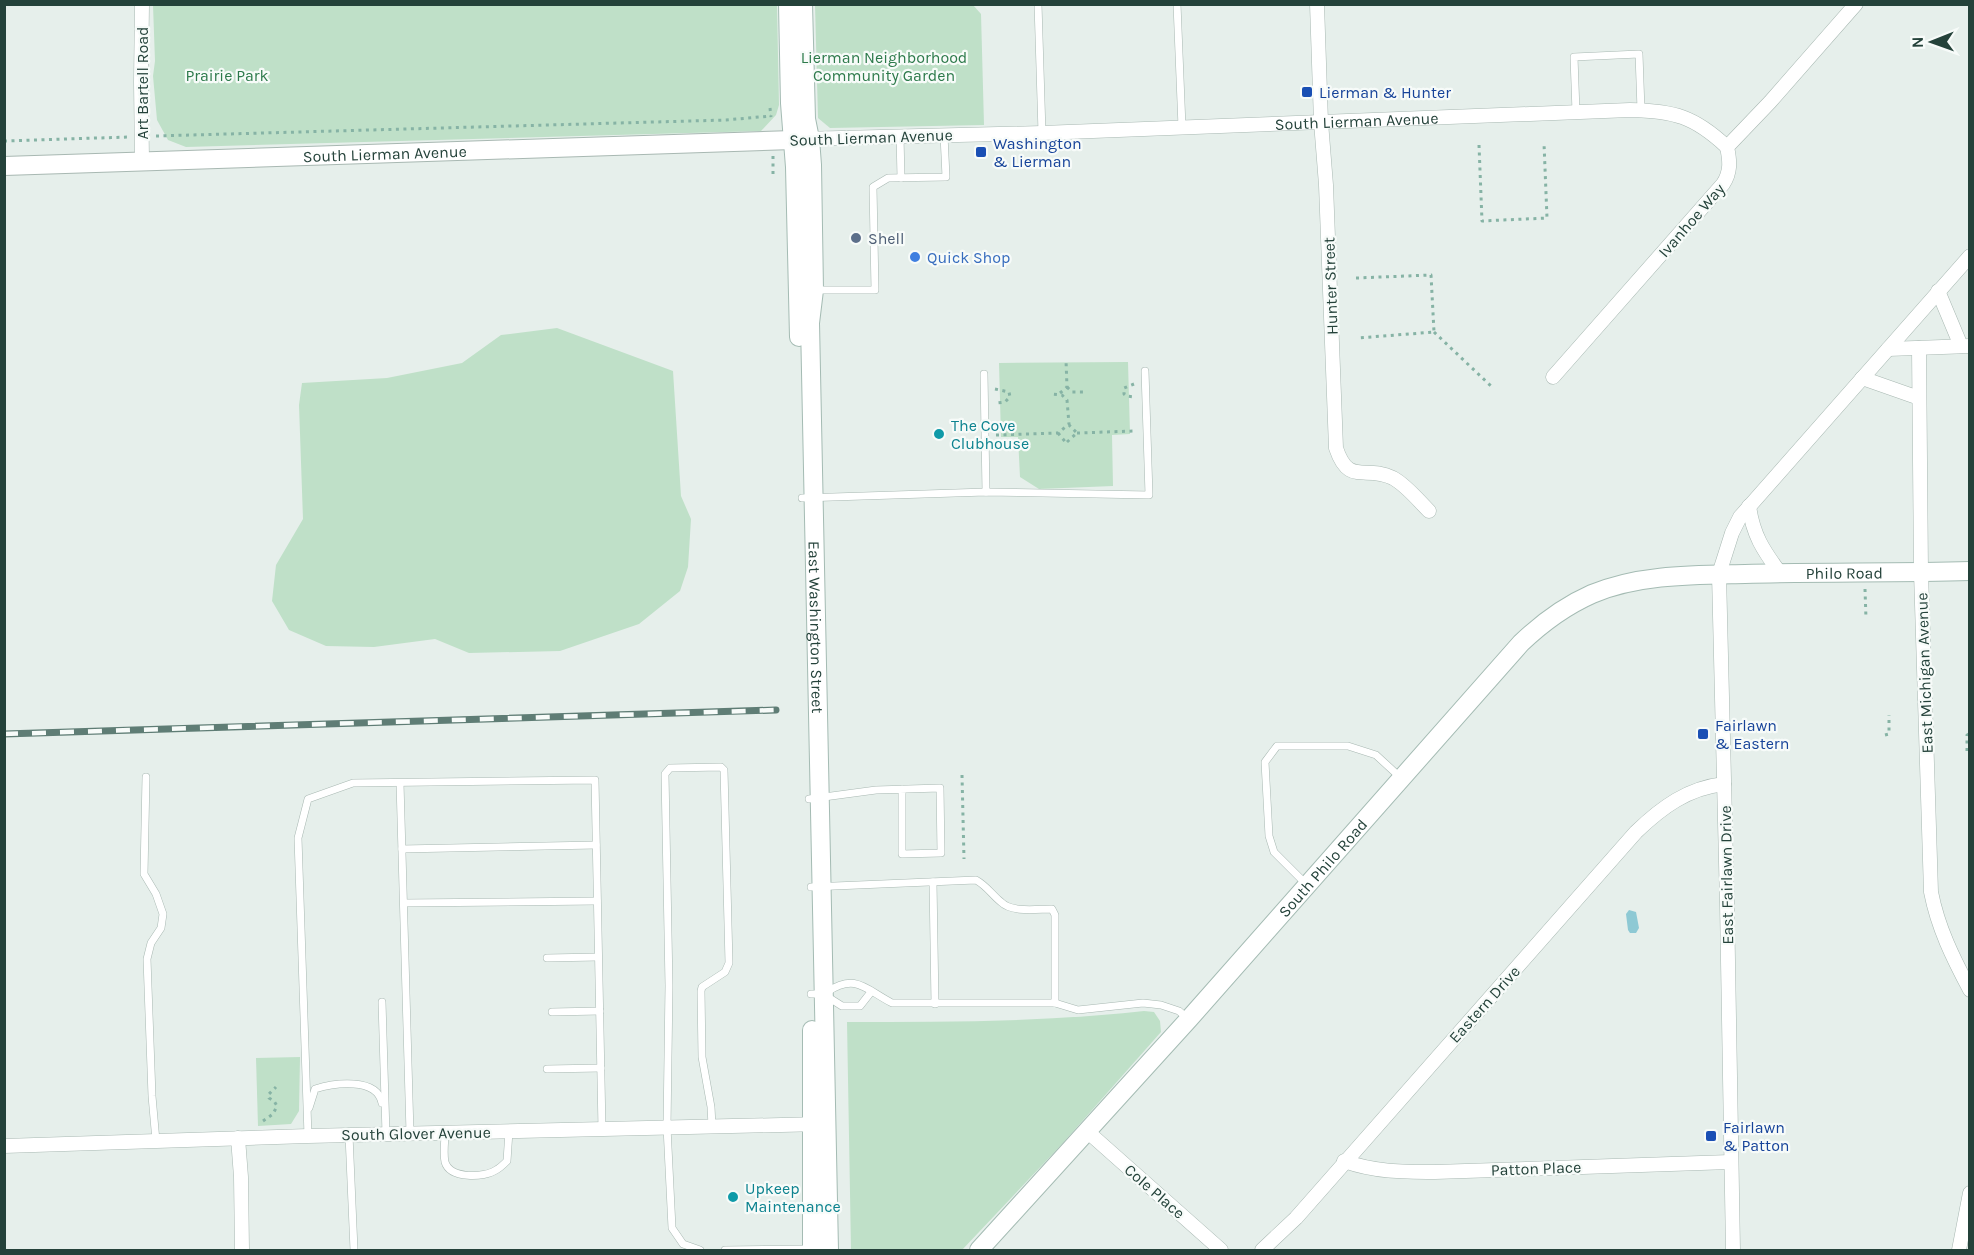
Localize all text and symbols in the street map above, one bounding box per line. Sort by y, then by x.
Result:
north arrow [1902,12,1962,72]
street label: Art Bartell Road [133,26,152,140]
text: N [1908,36,1927,48]
park label: Lierman Neighborhood Community Garden [801,48,967,85]
park label: Prairie Park [185,66,269,85]
place label: Lierman & Hunter [1319,83,1451,102]
marker: Lierman & Hunter [1300,85,1314,99]
street label: South Lierman Avenue [1274,108,1439,134]
street label: South Lierman Avenue [789,125,953,150]
place label: Washington & Lierman [993,134,1082,171]
street label: South Lierman Avenue [303,142,467,166]
marker: Washington & Lierman [974,145,988,159]
street label: Ivanhoe Way [1654,179,1729,261]
place label: Shell [868,229,905,248]
marker: Shell [849,231,863,245]
street label: Hunter Street [1319,237,1342,335]
place label: Quick Shop [927,248,1010,267]
marker: Quick Shop [908,250,922,264]
place label: The Cove Clubhouse [951,416,1029,453]
marker: The Cove Clubhouse [932,427,946,441]
street label: East Washington Street [804,541,827,714]
street label: Philo Road [1806,563,1883,583]
street label: East Michigan Avenue [1912,592,1937,754]
place label: Fairlawn & Eastern [1715,716,1789,753]
marker: Fairlawn & Eastern [1696,727,1710,741]
street label: East Fairlawn Drive [1716,805,1737,945]
street label: South Philo Road [1275,815,1371,921]
street label: Eastern Drive [1445,962,1524,1047]
place label: Fairlawn & Patton [1723,1118,1790,1155]
street label: South Glover Avenue [341,1123,491,1144]
marker: Fairlawn & Patton [1704,1129,1718,1143]
street label: Patton Place [1490,1157,1582,1180]
street label: Cole Place [1121,1160,1189,1223]
place label: Upkeep Maintenance [745,1179,841,1216]
marker: Upkeep Maintenance [726,1190,740,1204]

